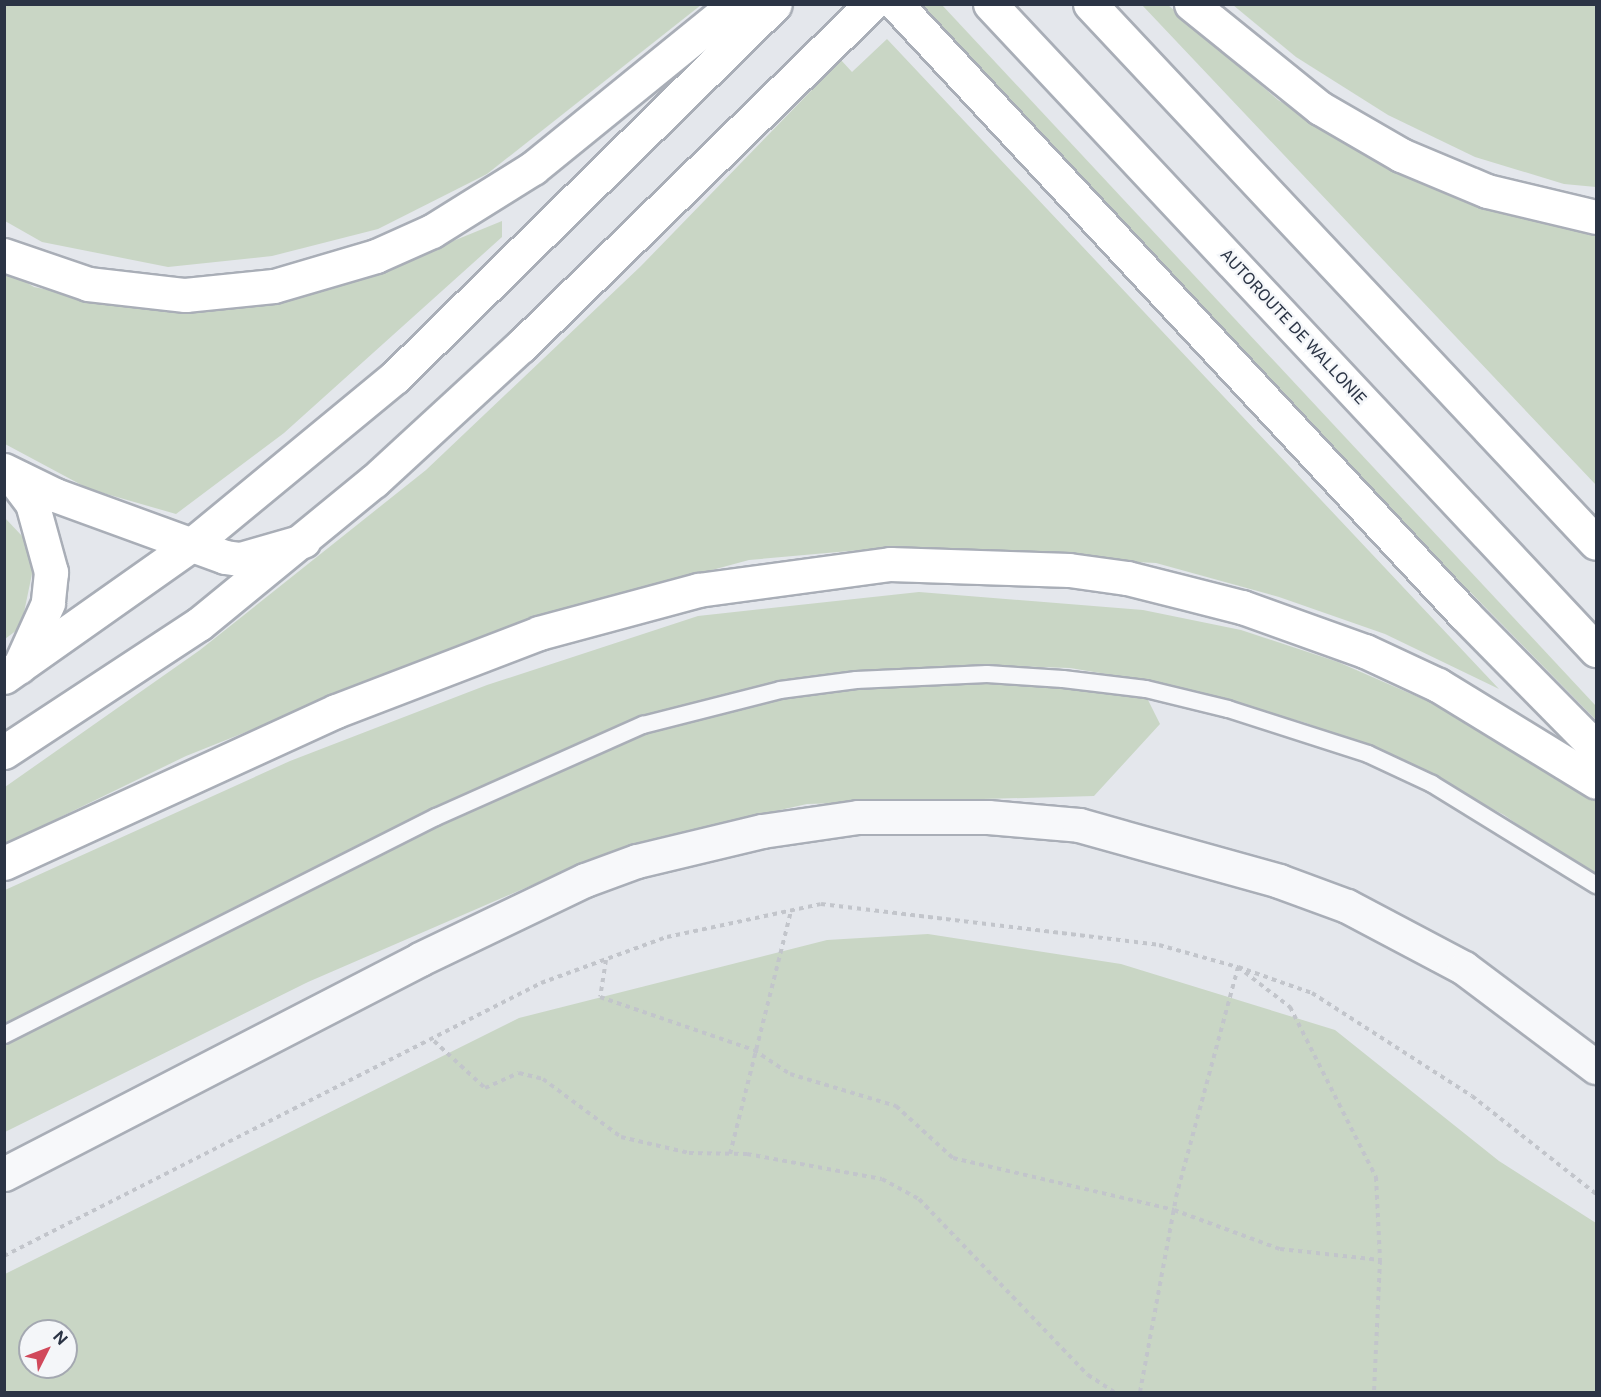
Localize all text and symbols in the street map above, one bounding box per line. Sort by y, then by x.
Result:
street label: AUTOROUTE DE WALLONIE [1216,245,1370,409]
north arrow [18,1319,78,1379]
text: N [49,1327,72,1349]

